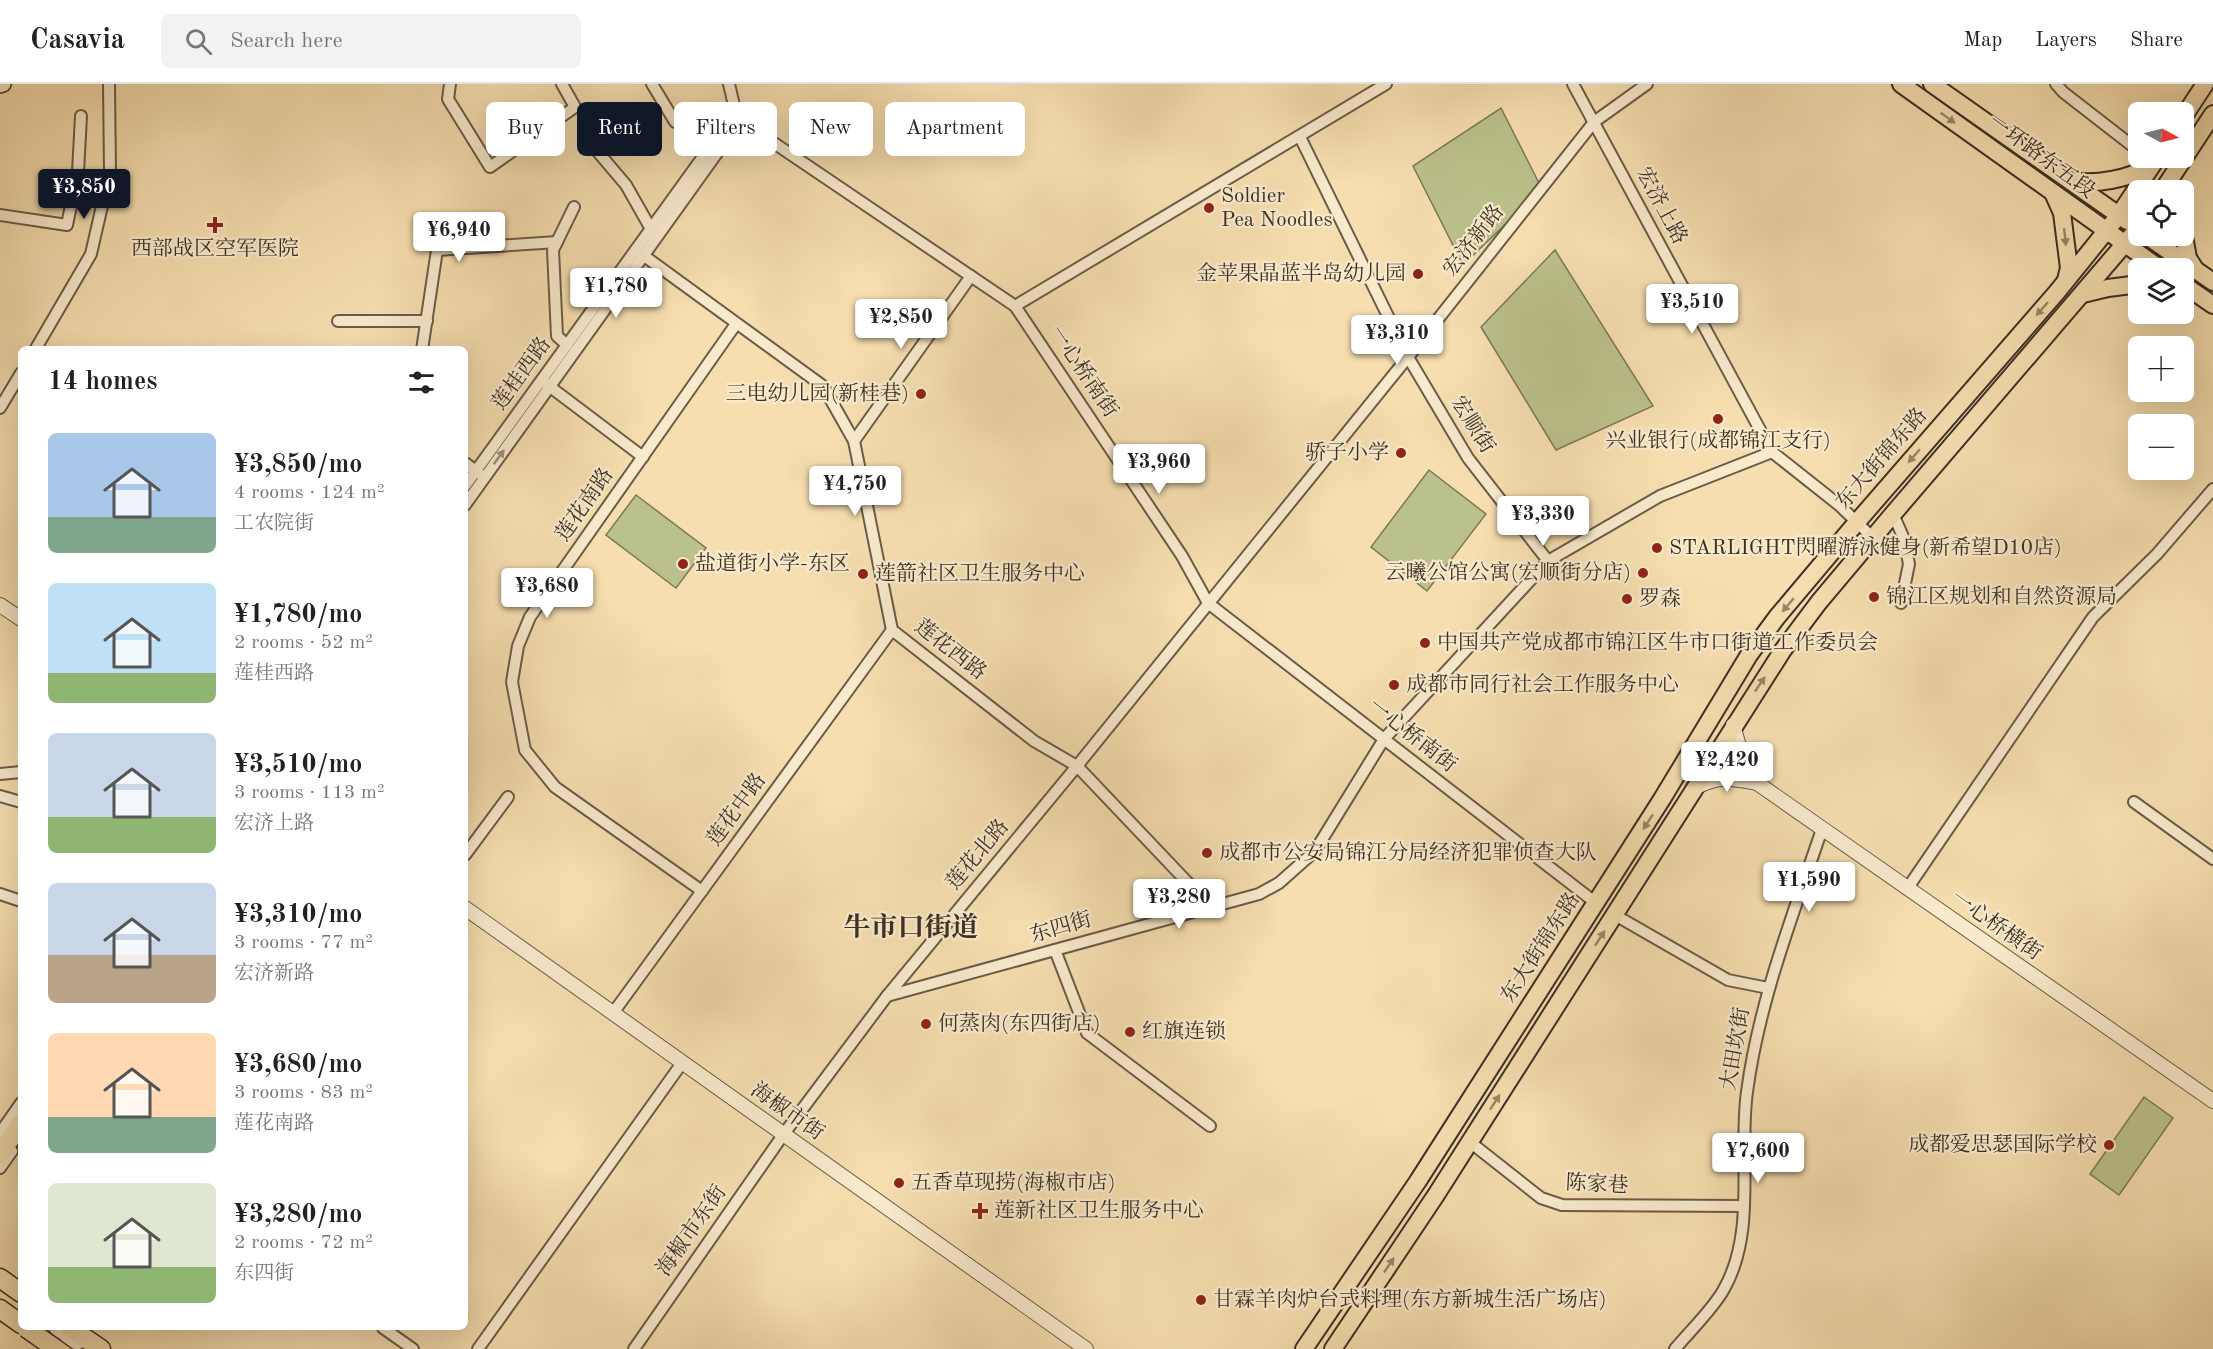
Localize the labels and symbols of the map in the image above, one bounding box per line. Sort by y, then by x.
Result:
north arrow [2128,102,2194,168]
street label: 一环路东五段 [1984,110,2099,203]
one-way arrow [1940,112,1956,124]
street label: 宏济上路 [1632,163,1692,248]
pin: ¥3,850 [35,169,133,220]
place label: Soldier Pea Noodles [1221,186,1333,231]
street label: 宏济新路 [1438,200,1508,281]
marker: Soldier Pea Noodles [1202,201,1216,215]
pin: ¥6,940 [410,212,508,263]
marker: 西部战区空军医院 [206,216,224,234]
one-way arrow [2060,228,2070,247]
place label: 西部战区空军医院 [131,237,299,260]
place label: 金苹果晶蓝半岛幼儿园 [1196,262,1406,285]
marker: 金苹果晶蓝半岛幼儿园 [1411,267,1425,281]
pin: ¥1,780 [567,268,665,319]
pin: ¥3,510 [1643,284,1741,335]
pin: ¥2,850 [852,299,950,350]
one-way arrow [2036,301,2049,316]
pin: ¥3,310 [1348,315,1446,366]
street label: 一心桥南街 [1045,321,1123,421]
street label: 莲桂西路 [487,333,555,414]
place label: 三电幼儿园(新桂巷) [725,382,909,405]
marker: 三电幼儿园(新桂巷) [914,387,928,401]
street label: 宏顺街 [1446,392,1499,457]
street label: 东大街锦东路 [1831,403,1931,513]
marker: 兴业银行(成都锦江支行) [1711,412,1725,426]
place label: 兴业银行(成都锦江支行) [1605,429,1831,452]
place label: 骄子小学 [1305,441,1389,464]
pin: ¥3,960 [1110,444,1208,495]
marker: 骄子小学 [1394,446,1408,460]
one-way arrow [1907,449,1921,464]
one-way arrow [493,450,505,466]
street label: 莲花南路 [551,463,618,545]
pin: ¥4,750 [806,466,904,517]
pin: ¥3,330 [1494,496,1592,547]
place label: STARLIGHT閃曜游泳健身(新希望D10店) [1669,535,2062,559]
marker: STARLIGHT閃曜游泳健身(新希望D10店) [1650,541,1664,555]
place label: 盐道街小学-东区 [695,552,850,575]
marker: 盐道街小学-东区 [676,557,690,571]
place label: 云曦公馆公寓(宏顺街分店) [1384,561,1631,584]
place label: 莲箭社区卫生服务中心 [875,562,1085,585]
marker: 云曦公馆公寓(宏顺街分店) [1636,566,1650,580]
marker: 莲箭社区卫生服务中心 [856,567,870,581]
pin: ¥3,680 [498,568,596,619]
place label: 锦江区规划和自然资源局 [1886,584,2117,608]
place label: 罗森 [1639,587,1681,610]
marker: 锦江区规划和自然资源局 [1867,590,1881,604]
marker: 罗森 [1620,592,1634,606]
one-way arrow [1781,597,1794,613]
street label: 莲花西路 [910,614,991,684]
place label: 中国共产党成都市锦江区牛市口街道工作委员会 [1437,631,1878,654]
marker: 中国共产党成都市锦江区牛市口街道工作委员会 [1418,636,1432,650]
place label: 成都市同行社会工作服务中心 [1406,673,1679,696]
one-way arrow [1754,676,1766,692]
marker: 成都市同行社会工作服务中心 [1387,678,1401,692]
street label: 一心桥南街 [1364,694,1461,777]
pin: ¥2,420 [1678,742,1776,793]
street label: 莲花中路 [702,769,770,850]
one-way arrow [1643,813,1654,830]
street label: 莲花北路 [941,815,1013,894]
place label: 成都市公安局锦江分局经济犯罪侦查大队 [1219,841,1597,864]
marker: 成都市公安局锦江分局经济犯罪侦查大队 [1200,846,1214,860]
pin: ¥1,590 [1760,862,1858,913]
pin: ¥3,280 [1130,879,1228,930]
street label: 一心桥横街 [1947,886,2046,965]
street label: 东大街锦东路 [1496,888,1584,1007]
street label: 东四街 [1027,907,1094,947]
district label: 牛市口街道 [844,912,979,942]
one-way arrow [1595,930,1606,946]
street label: 大田坎街 [1716,1005,1754,1092]
place label: 何蒸肉(东四街店) [938,1012,1101,1035]
marker: 何蒸肉(东四街店) [919,1017,933,1031]
place label: 红旗连锁 [1142,1020,1226,1043]
marker: 红旗连锁 [1123,1025,1137,1039]
street label: 海椒市街 [747,1078,829,1145]
one-way arrow [1490,1094,1501,1110]
pin: ¥7,600 [1709,1133,1807,1184]
place label: 成都爱思瑟国际学校 [1908,1133,2097,1156]
marker: 成都爱思瑟国际学校 [2102,1138,2116,1152]
place label: 五香草现捞(海椒市店) [911,1171,1116,1194]
street label: 陈家巷 [1565,1171,1629,1197]
marker: 五香草现捞(海椒市店) [892,1176,906,1190]
street label: 海椒市东街 [652,1181,731,1280]
place label: 莲新社区卫生服务中心 [994,1199,1204,1222]
marker: 莲新社区卫生服务中心 [971,1202,989,1220]
one-way arrow [1383,1258,1395,1274]
place label: 甘霖羊肉炉台式料理(东方新城生活广场店) [1213,1288,1607,1311]
marker: 甘霖羊肉炉台式料理(东方新城生活广场店) [1194,1293,1208,1307]

